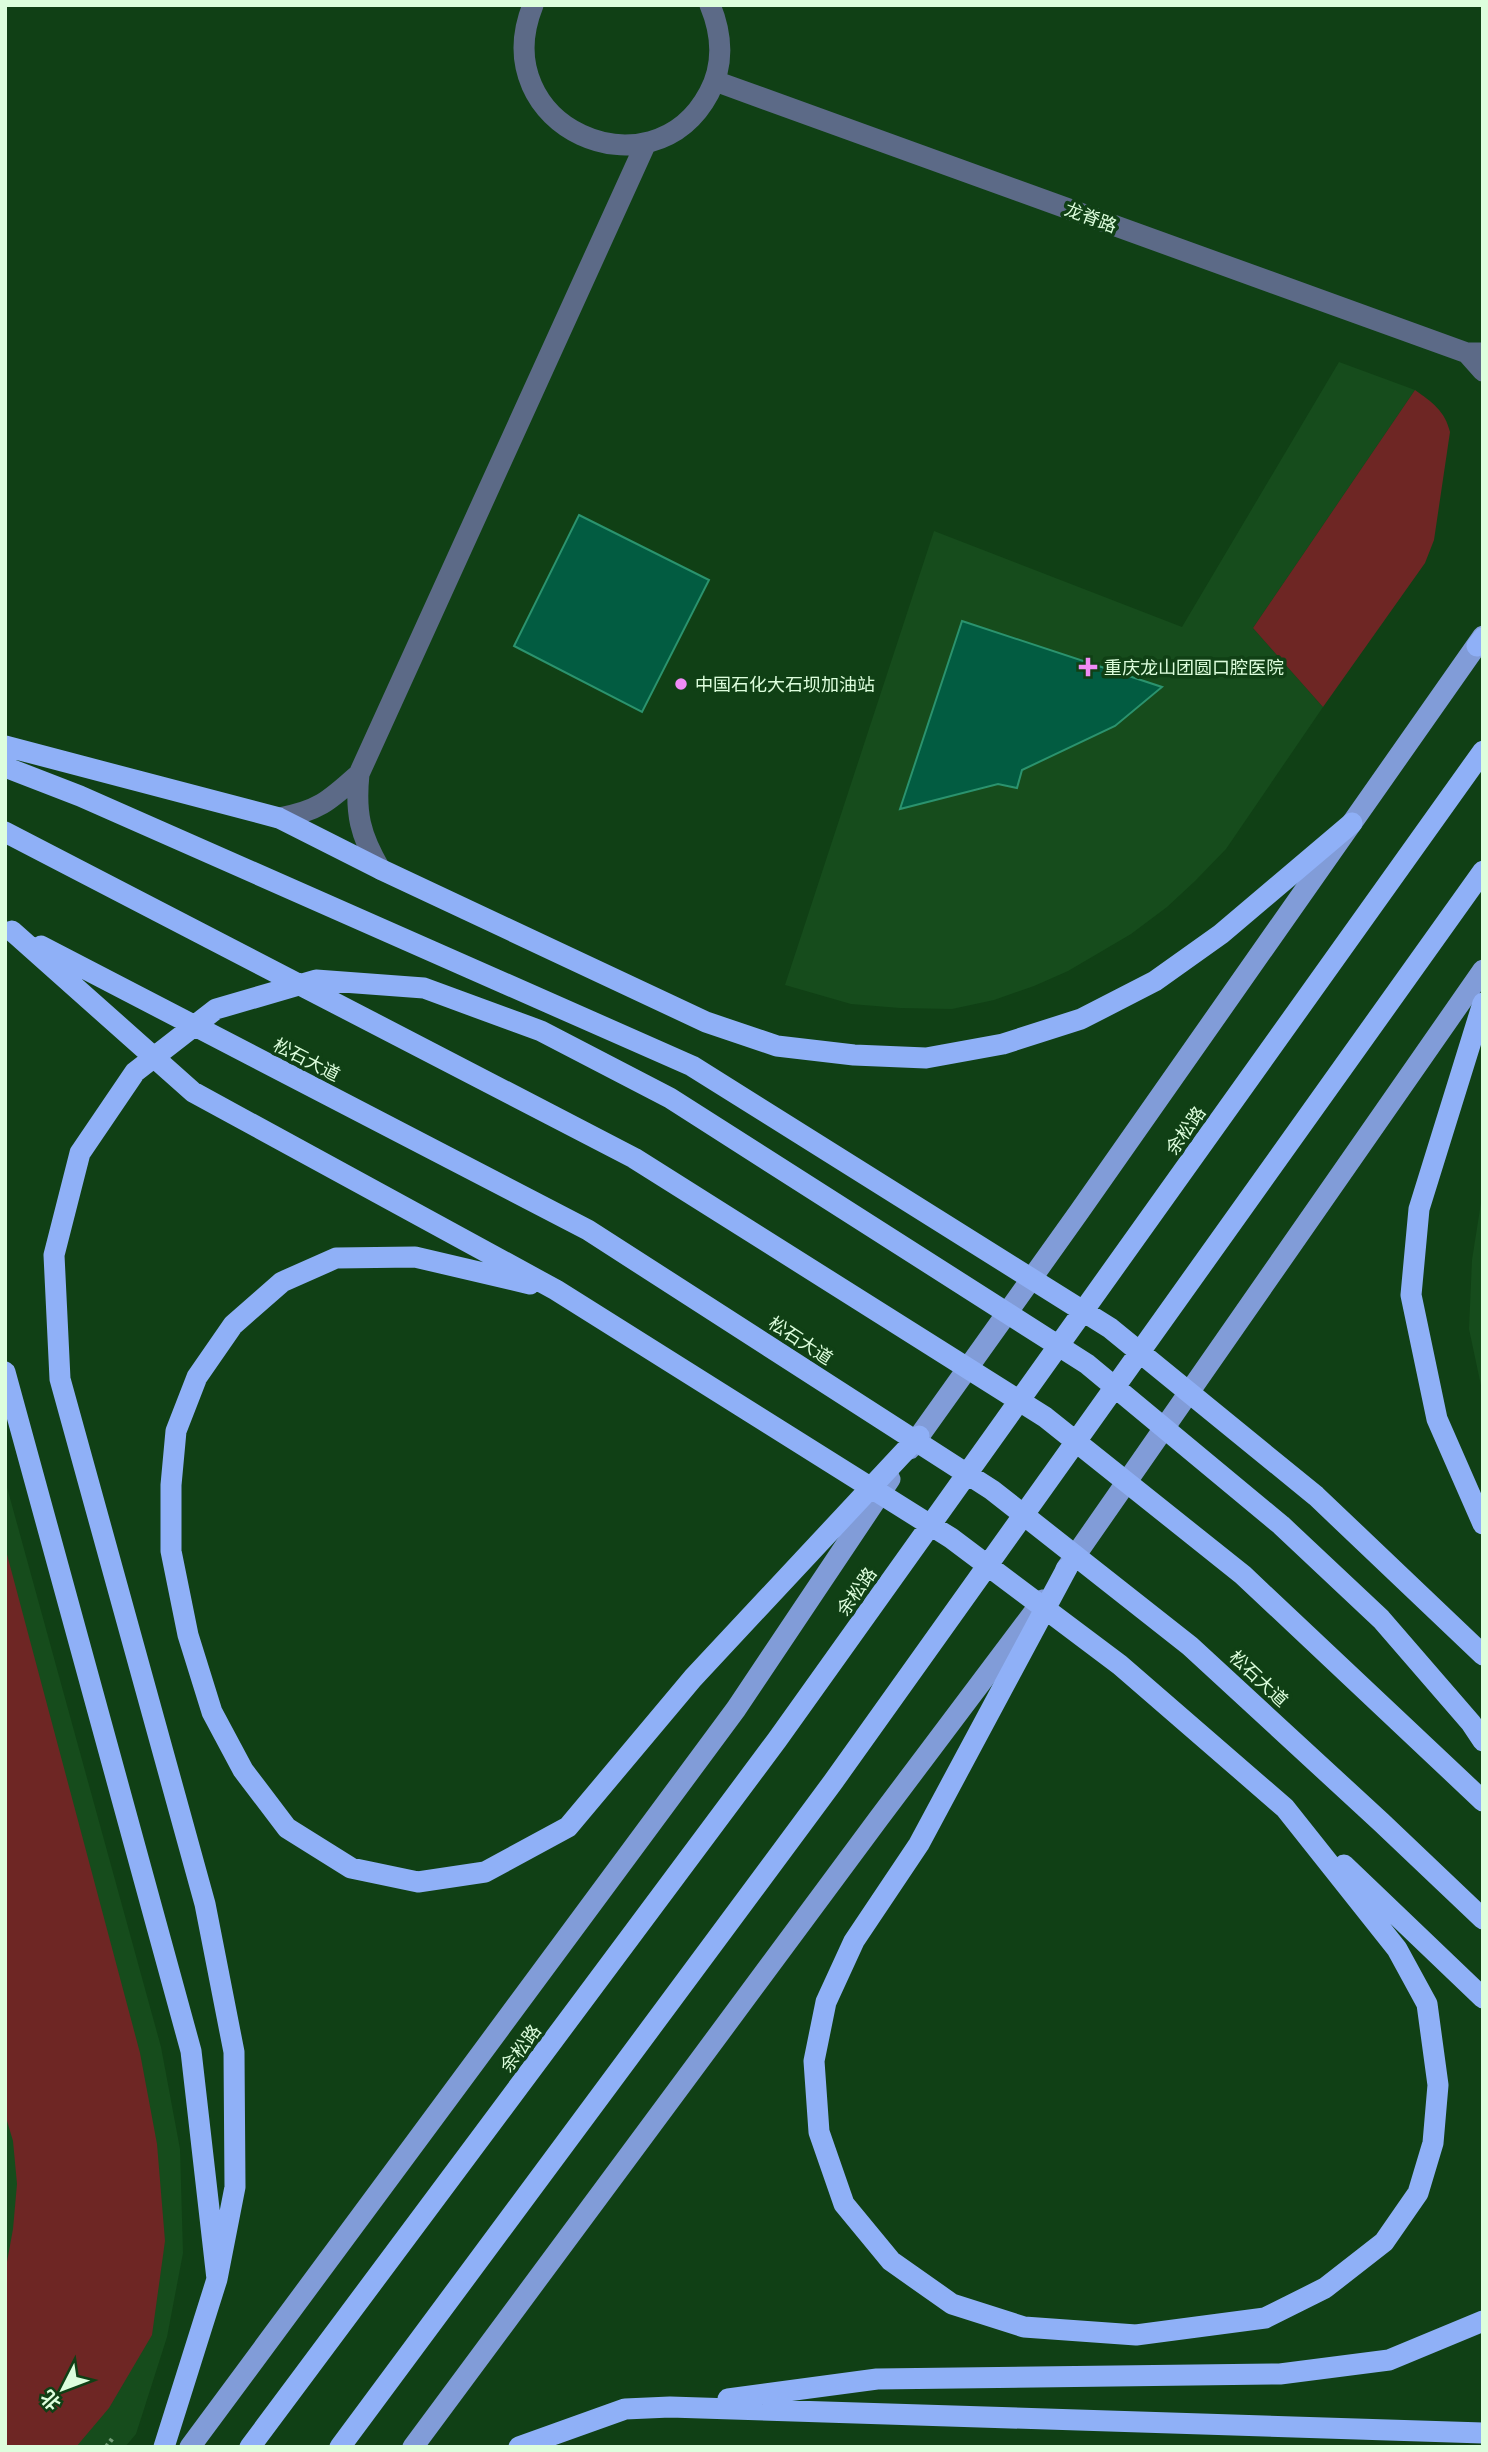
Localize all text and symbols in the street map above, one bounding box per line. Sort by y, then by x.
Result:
street label: 龙脊路 [1062,196,1120,238]
place label: 重庆龙山团圆口腔医院 [1104,655,1284,679]
marker: 重庆龙山团圆口腔医院 [1078,657,1098,677]
place label: 中国石化大石坝加油站 [695,672,875,696]
marker: 中国石化大石坝加油站 [673,676,689,692]
street label: 松石大道 [269,1032,345,1086]
street label: 余松路 [1160,1101,1210,1159]
street label: 松石大道 [764,1310,838,1370]
street label: 余松路 [831,1562,881,1620]
street label: 松石大道 [1224,1645,1294,1711]
street label: 余松路 [494,2019,546,2077]
north arrow [28,2354,98,2424]
text: 北 [34,2385,66,2416]

